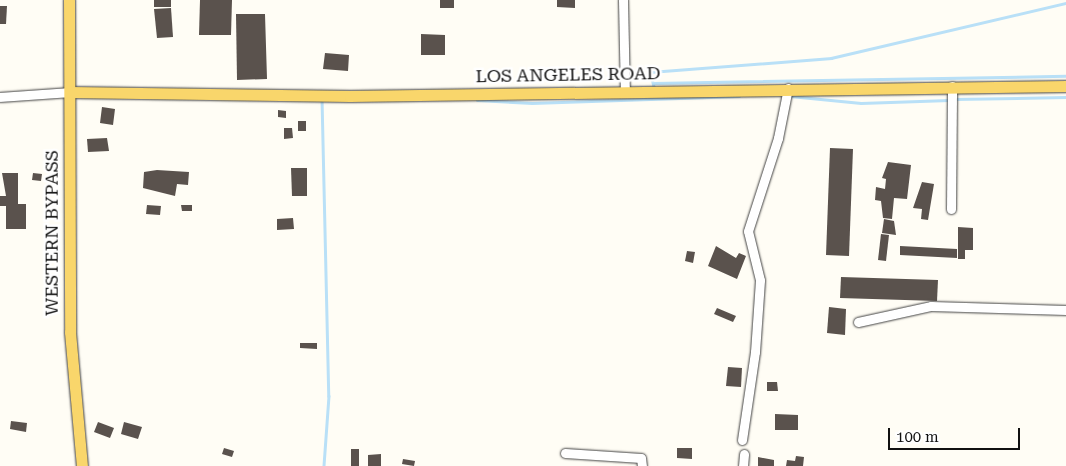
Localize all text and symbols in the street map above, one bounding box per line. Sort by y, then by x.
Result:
street label: LOS ANGELES ROAD [475,63,661,87]
street label: WESTERN BYPASS [41,150,63,316]
scale bar [891,418,1024,450]
text: 100 m [896,428,939,446]

